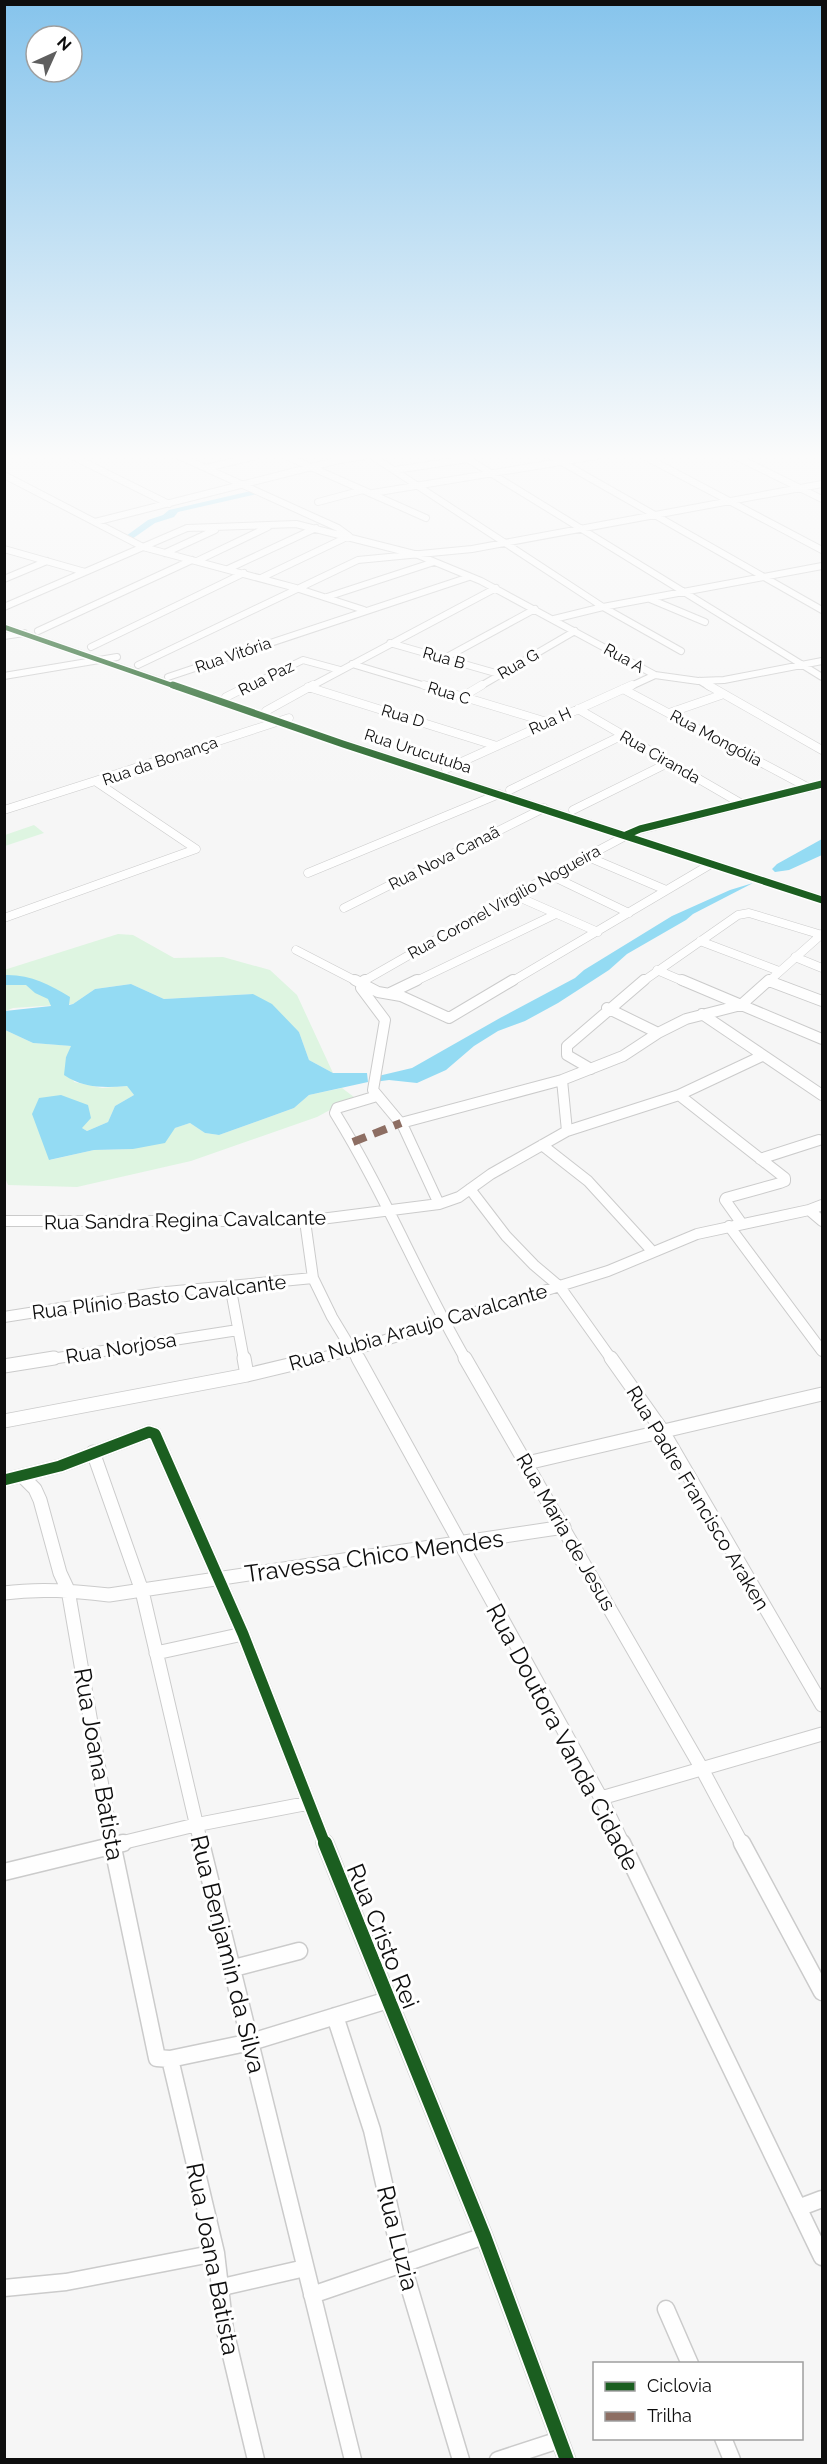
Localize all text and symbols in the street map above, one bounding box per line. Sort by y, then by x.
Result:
north arrow [24,24,84,84]
text: N [53,33,75,55]
street label: Rua Vitória [193,633,273,677]
street label: Rua A [601,639,648,677]
street label: Rua B [421,643,467,673]
street label: Rua G [494,645,542,683]
street label: Rua Paz [235,656,297,699]
street label: Rua C [425,678,473,708]
street label: Rua D [379,700,427,732]
street label: Rua H [526,703,574,739]
street label: Rua Mongólia [667,706,765,770]
street label: Rua Urucutuba [362,725,474,777]
street label: Rua Ciranda [617,726,703,788]
street label: Rua da Bonança [100,732,220,790]
street label: Rua Nova Canaã [385,822,503,894]
street label: Rua Coronel Virgílio Nogueira [404,841,604,963]
street label: Rua Sandra Regina Cavalcante [44,1206,327,1234]
street label: Rua Plínio Basto Cavalcante [30,1269,288,1325]
street label: Rua Nubia Araujo Cavalcante [286,1278,550,1375]
street label: Rua Norjosa [64,1327,178,1369]
street label: Rua Padre Francisco Araken [621,1381,775,1615]
street label: Rua Maria de Jesus [511,1449,621,1615]
street label: Travessa Chico Mendes [243,1523,505,1589]
street label: Rua Doutora Vanda Cidade [480,1598,646,1876]
street label: Rua Joana Batista [68,1665,130,1863]
street label: Rua Benjamin da Silva [184,1832,272,2076]
street label: Rua Cristo Rei [341,1859,425,2013]
street label: Rua Joana Batista [180,2160,246,2358]
street label: Rua Luzia [371,2182,425,2294]
legend [593,2362,803,2440]
text: Ciclovia [647,2375,712,2396]
text: Trilha [647,2405,692,2426]

